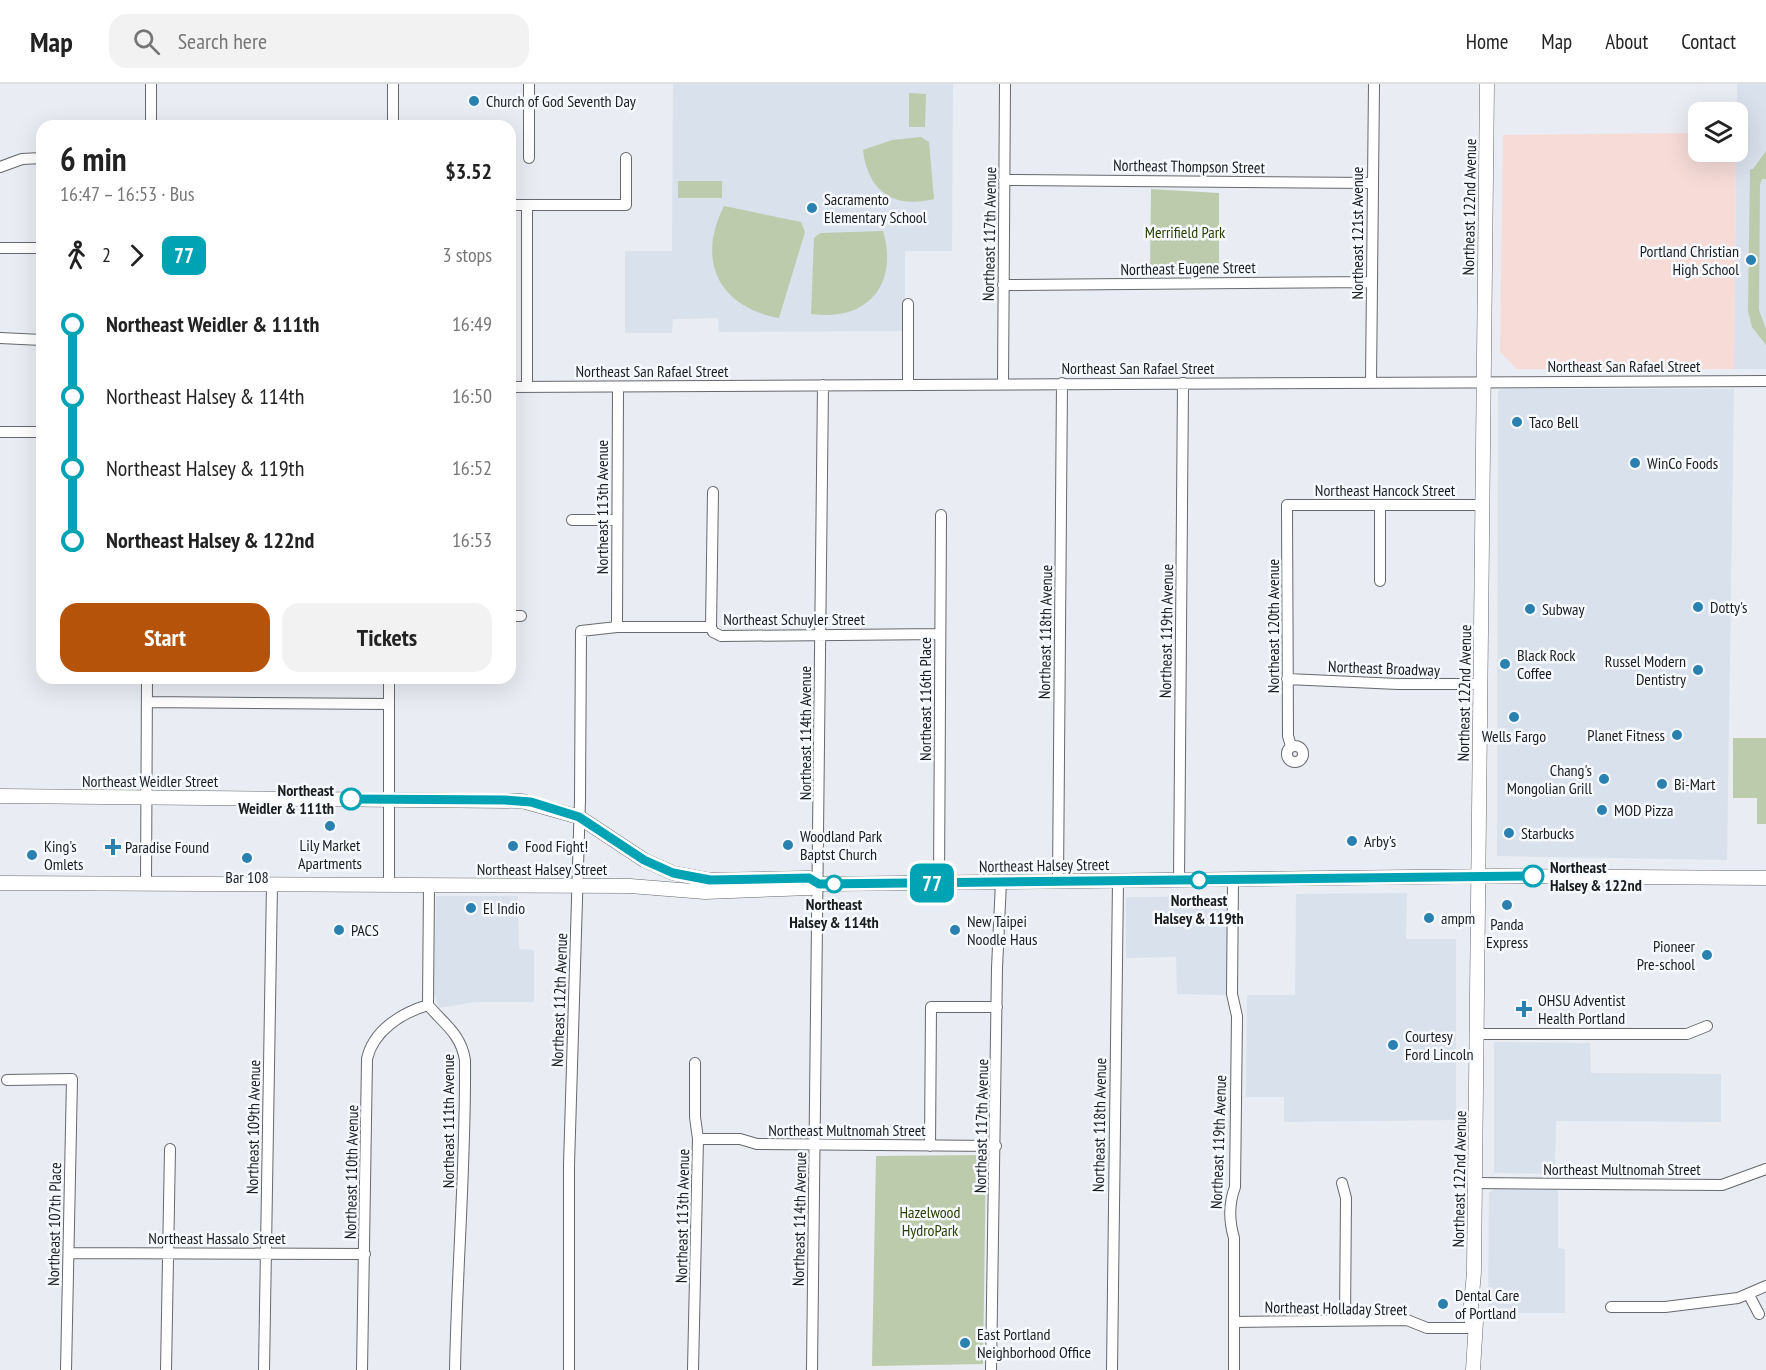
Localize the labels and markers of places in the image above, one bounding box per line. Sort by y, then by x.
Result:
place label: Church of God Seventh Day [486,91,636,111]
marker: Church of God Seventh Day [467,94,481,108]
place label: Sacramento Elementary School [824,189,927,227]
marker: Sacramento Elementary School [805,201,819,215]
place label: Portland Christian High School [1640,241,1739,279]
marker: Portland Christian High School [1744,253,1758,267]
place label: Taco Bell [1529,412,1579,432]
marker: Taco Bell [1510,415,1524,429]
place label: WinCo Foods [1647,453,1718,473]
marker: WinCo Foods [1628,456,1642,470]
place label: Dotty's [1710,597,1748,617]
place label: Subway [1542,599,1584,619]
marker: Dotty's [1691,600,1705,614]
marker: Subway [1523,602,1537,616]
place label: Black Rock Coffee [1517,645,1576,683]
place label: Russel Modern Dentistry [1605,651,1686,689]
marker: Black Rock Coffee [1498,657,1512,671]
marker: Russel Modern Dentistry [1691,663,1705,677]
marker: Wells Fargo [1507,710,1521,724]
place label: Planet Fitness [1587,725,1665,745]
place label: Wells Fargo [1482,726,1546,746]
marker: Planet Fitness [1670,728,1684,742]
place label: Chang's Mongolian Grill [1507,760,1592,798]
marker: Chang's Mongolian Grill [1597,772,1611,786]
place label: Bi-Mart [1674,774,1716,794]
marker: Bi-Mart [1655,777,1669,791]
place label: Northeast Weidler & 111th [237,780,334,818]
marker: Northeast Weidler & 111th [340,788,362,810]
place label: MOD Pizza [1614,800,1673,820]
marker: MOD Pizza [1595,803,1609,817]
marker: Lily Market Apartments [323,819,337,833]
place label: Starbucks [1521,823,1574,843]
place label: Woodland Park Baptst Church [800,826,883,864]
marker: Starbucks [1502,826,1516,840]
place label: Arby's [1364,831,1396,851]
marker: Arby's [1345,834,1359,848]
place label: Lily Market Apartments [298,835,362,873]
place label: King's Omlets [44,836,83,874]
place label: Food Fight! [525,836,588,856]
place label: Paradise Found [125,837,209,857]
marker: Woodland Park Baptst Church [781,838,795,852]
marker: Food Fight! [506,839,520,853]
marker: Paradise Found [106,840,120,854]
marker: King's Omlets [25,848,39,862]
marker: Bar 108 [240,851,254,865]
place label: Northeast Halsey & 122nd [1550,857,1642,895]
marker: Northeast Halsey & 122nd [1522,865,1544,887]
place label: Bar 108 [225,867,269,887]
marker: Northeast Halsey & 119th [1190,871,1208,889]
marker: Northeast Halsey & 114th [825,875,843,893]
place label: Northeast Halsey & 119th [1154,890,1244,928]
place label: Northeast Halsey & 114th [789,894,879,932]
place label: El Indio [483,898,525,918]
marker: Panda Express [1500,898,1514,912]
marker: El Indio [464,901,478,915]
place label: ampm [1441,908,1475,928]
place label: New Taipei Noodle Haus [967,911,1037,949]
marker: ampm [1422,911,1436,925]
place label: Panda Express [1486,914,1528,952]
place label: PACS [351,920,379,940]
marker: PACS [332,923,346,937]
marker: New Taipei Noodle Haus [948,923,962,937]
place label: Pioneer Pre-school [1637,936,1696,974]
marker: Pioneer Pre-school [1700,948,1714,962]
place label: OHSU Adventist Health Portland [1538,990,1626,1028]
marker: OHSU Adventist Health Portland [1515,1000,1533,1018]
place label: Courtesy Ford Lincoln [1405,1026,1473,1064]
marker: Courtesy Ford Lincoln [1386,1038,1400,1052]
place label: Dental Care of Portland [1455,1285,1519,1323]
marker: Dental Care of Portland [1436,1297,1450,1311]
place label: East Portland Neighborhood Office [977,1324,1091,1362]
marker: East Portland Neighborhood Office [958,1336,972,1350]

